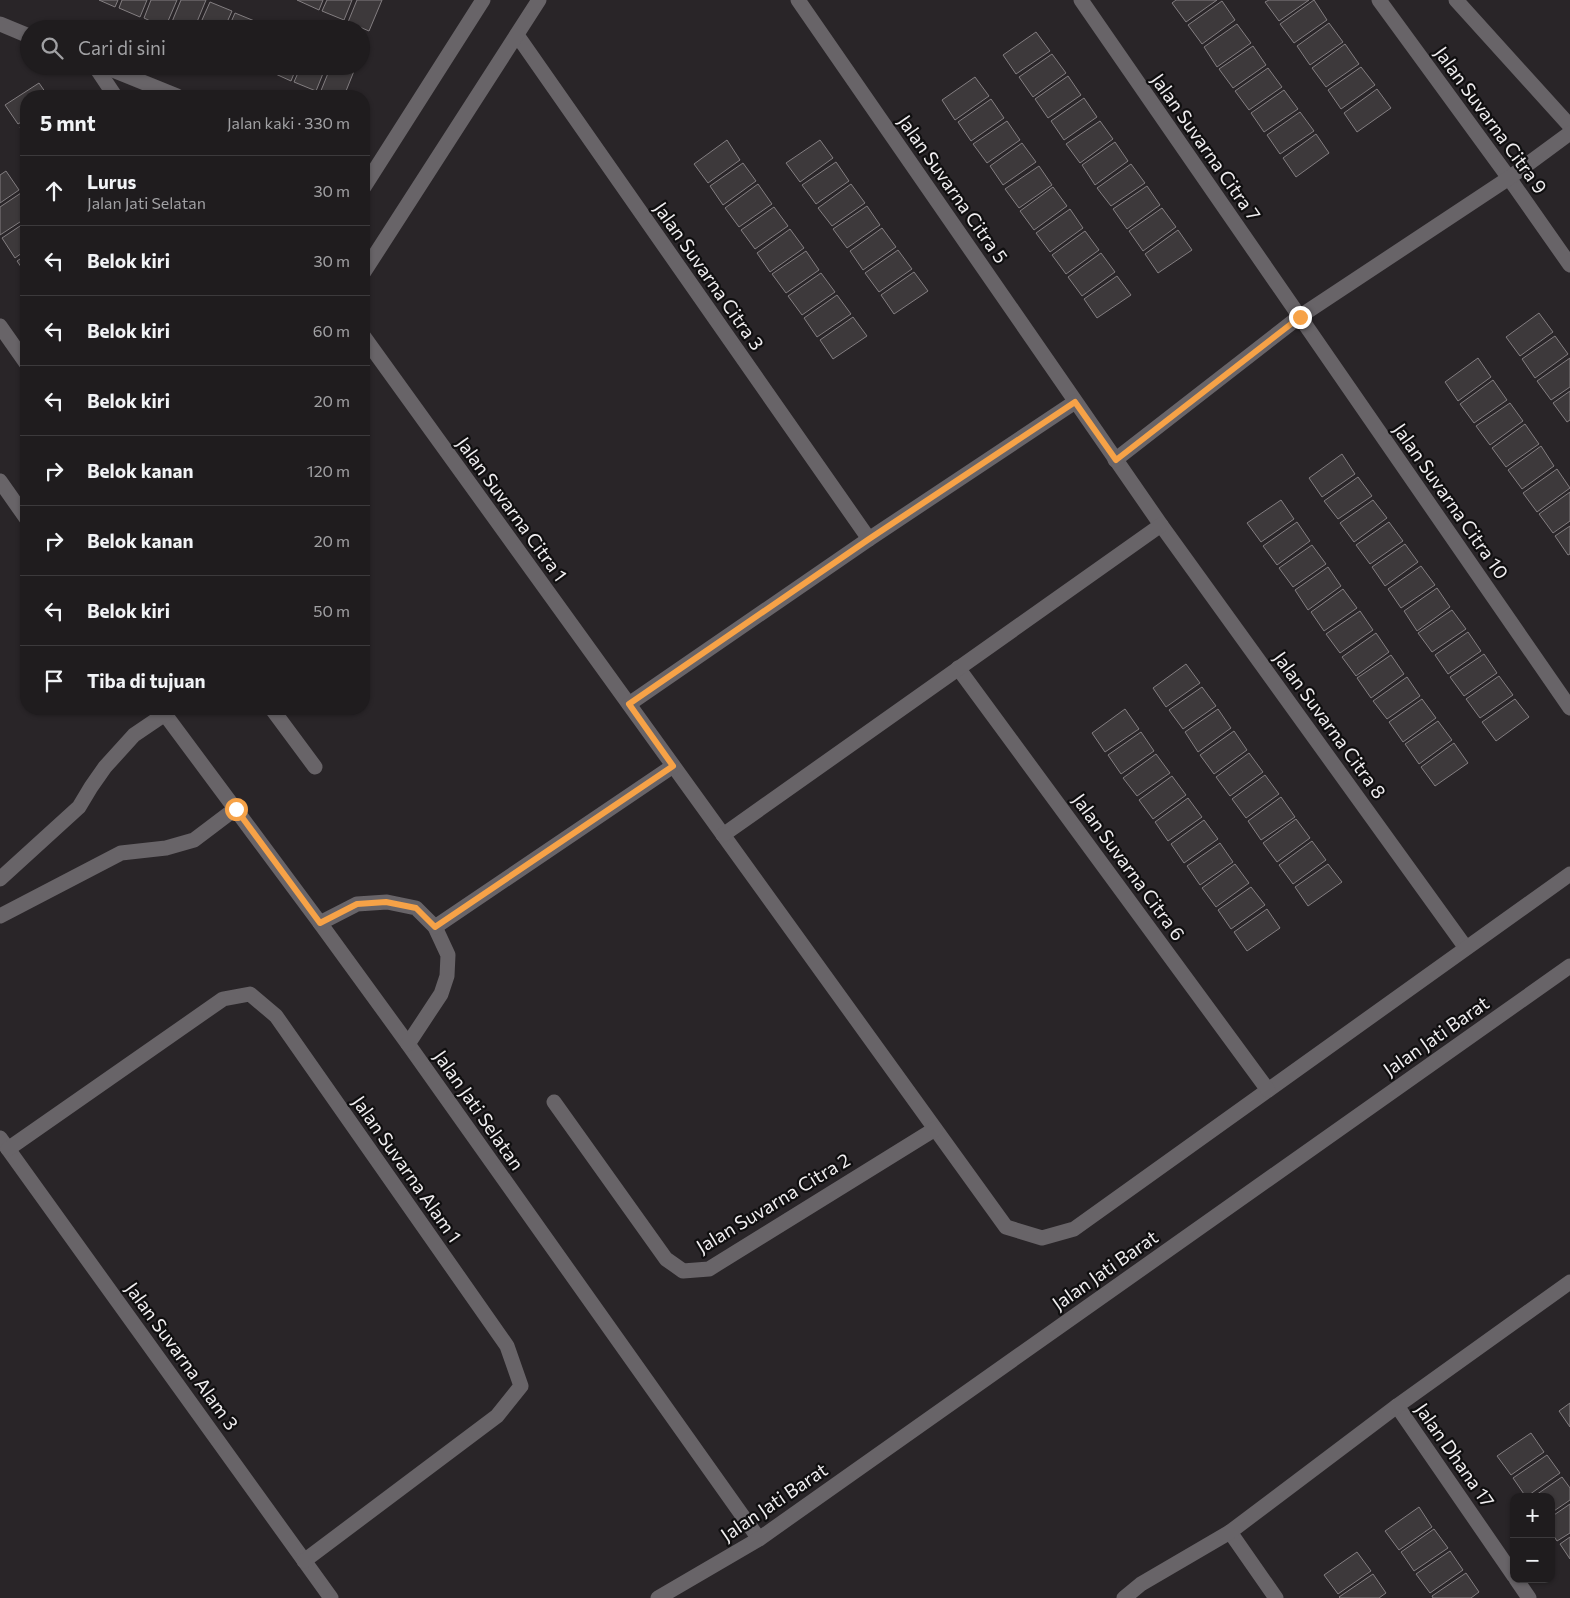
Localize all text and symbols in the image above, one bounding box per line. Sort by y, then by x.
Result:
search box [20,20,370,75]
icon: search [38,34,66,62]
text: Cari di sini [78,36,166,59]
street label: Jalan Suvarna Citra 9 [1430,42,1553,198]
street label: Jalan Suvarna Citra 7 [1147,69,1266,225]
text: 5 mnt [40,110,96,135]
street label: Jalan Suvarna Citra 5 [894,110,1013,267]
text: Jalan kaki · 330 m [227,113,350,132]
text: Lurus [87,170,136,193]
icon: ahead [40,177,68,205]
text: 30 m [313,181,350,200]
text: Jalan Jati Selatan [87,193,206,212]
street label: Jalan Suvarna Citra 3 [650,197,769,354]
icon: left [40,247,68,275]
text: Belok kiri [87,249,170,272]
text: 30 m [313,251,350,270]
route end [1289,306,1312,329]
icon: left [40,317,68,345]
text: Belok kiri [87,319,170,342]
text: 60 m [313,321,350,340]
icon: left [40,387,68,415]
text: Belok kiri [87,389,170,412]
text: 20 m [314,391,350,410]
street label: Jalan Suvarna Citra 10 [1389,418,1514,583]
street label: Jalan Suvarna Citra 1 [452,432,573,585]
icon: right [40,457,68,485]
text: Belok kanan [87,459,194,482]
text: 120 m [307,461,350,480]
icon: right [40,527,68,555]
text: Belok kanan [87,529,194,552]
text: 20 m [314,531,350,550]
icon: left [40,597,68,625]
text: Belok kiri [87,599,170,622]
text: 50 m [313,601,350,620]
street label: Jalan Suvarna Citra 8 [1269,647,1392,803]
icon: arrive [40,667,68,695]
text: Tiba di tujuan [87,669,205,692]
street label: Jalan Suvarna Citra 6 [1068,789,1191,945]
route start [225,798,248,821]
street label: Jalan Jati Barat [1378,991,1493,1081]
street label: Jalan Jati Selatan [430,1045,529,1174]
street label: Jalan Suvarna Alam 1 [348,1091,467,1247]
street label: Jalan Suvarna Citra 2 [692,1148,854,1258]
street label: Jalan Jati Barat [1047,1225,1162,1315]
street label: Jalan Suvarna Alam 3 [121,1277,244,1434]
street label: Jalan Dhana 17 [1411,1398,1500,1511]
street label: Jalan Jati Barat [716,1457,832,1546]
map controls [1510,1493,1555,1583]
button: + [1510,1493,1555,1538]
button: − [1510,1538,1555,1583]

